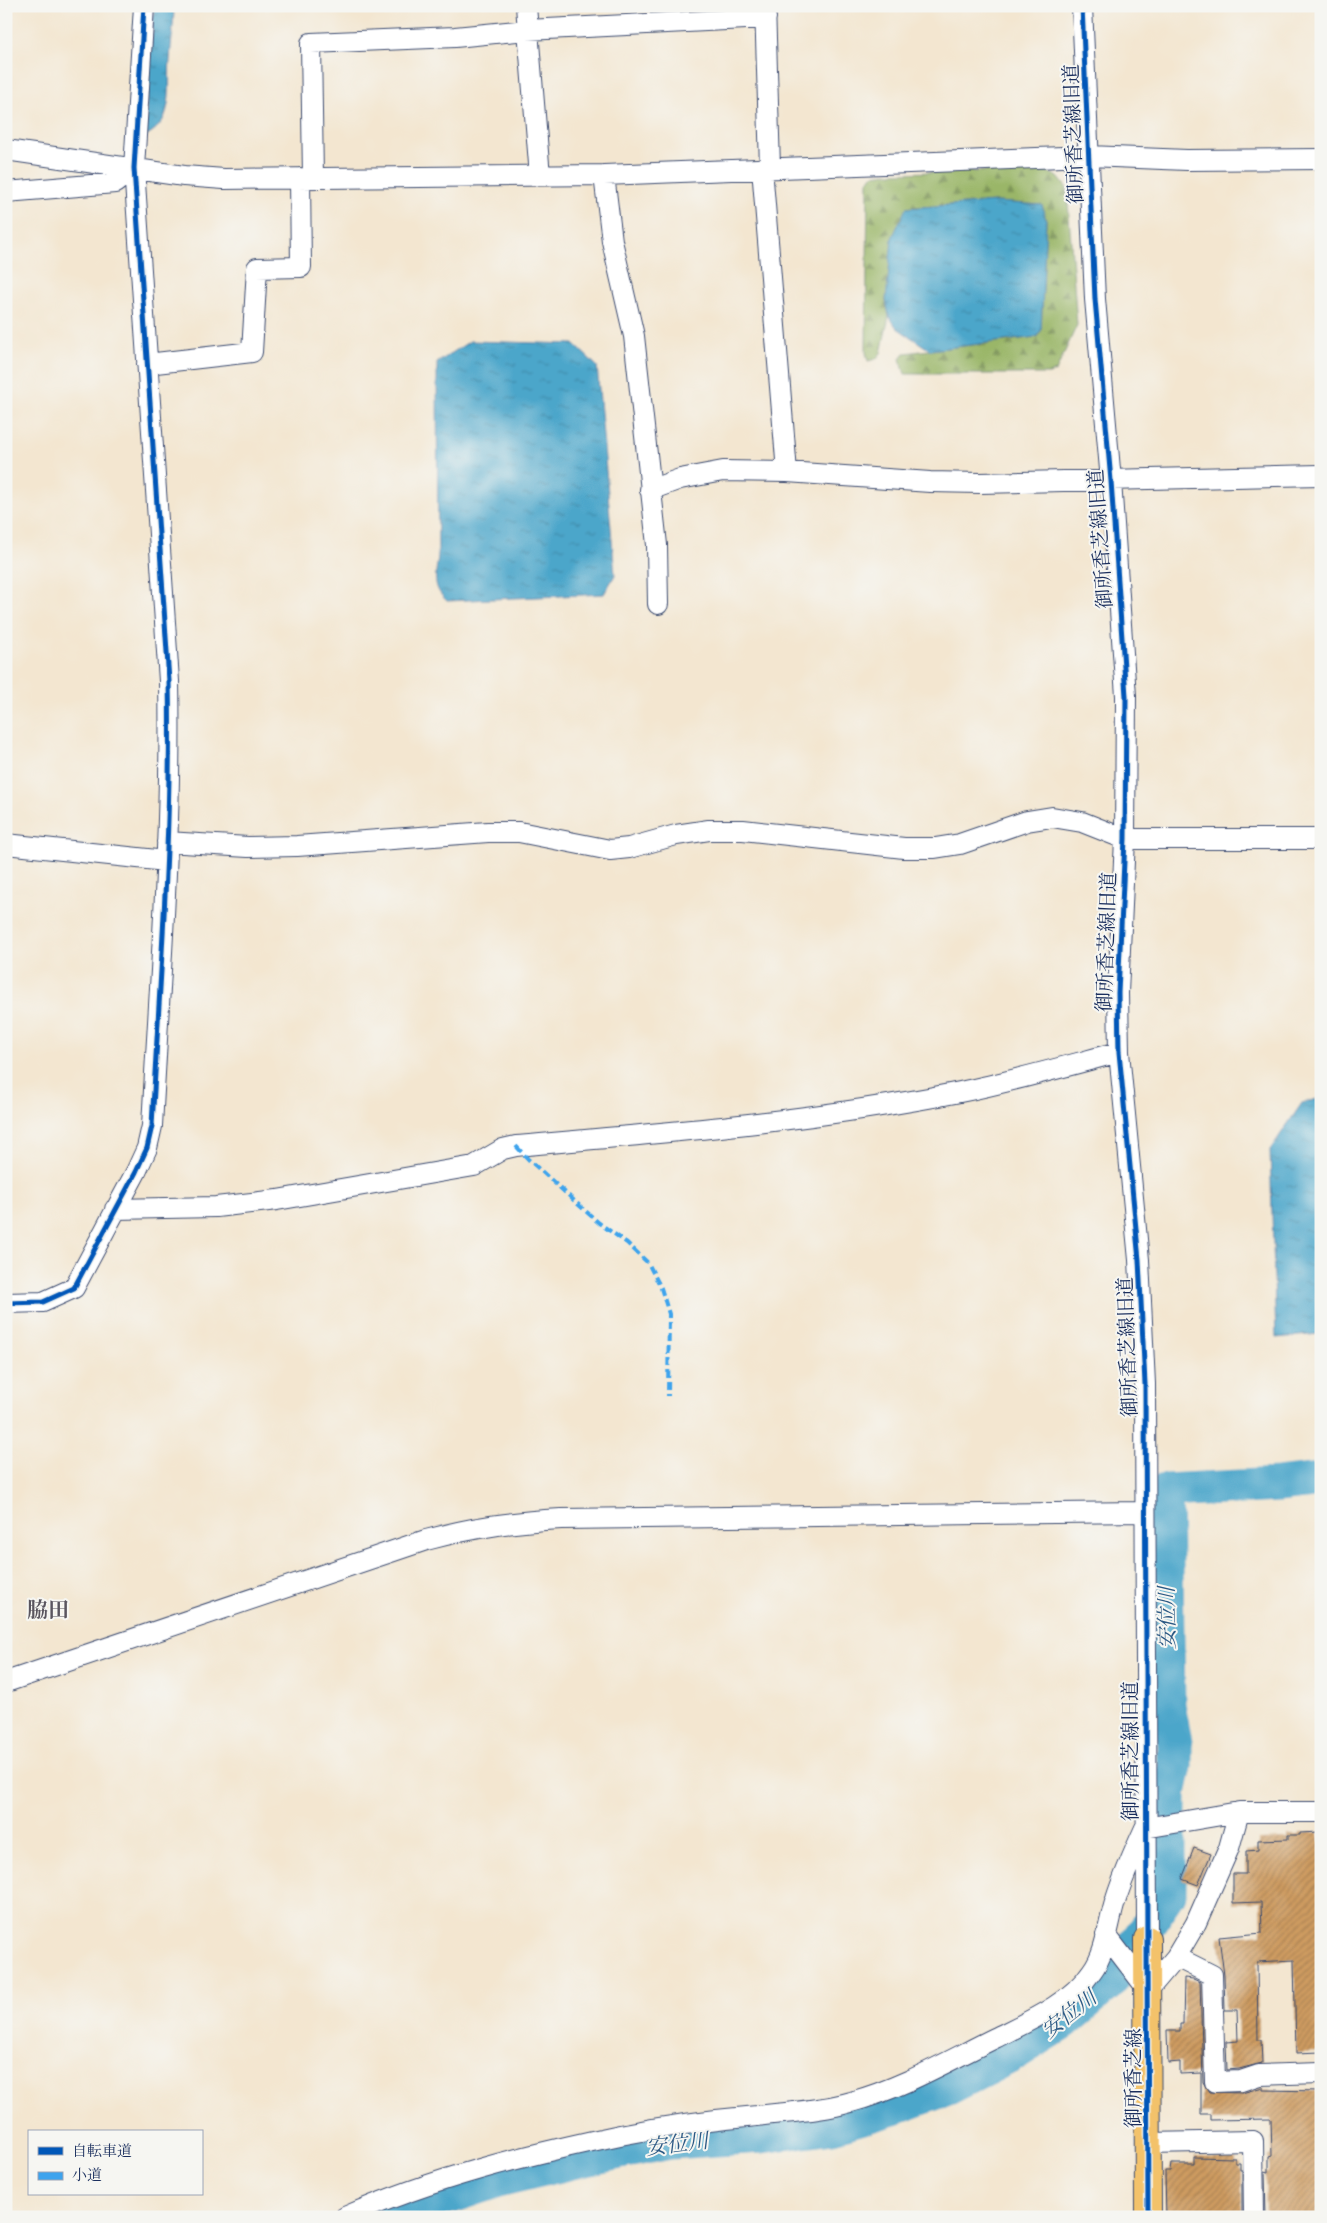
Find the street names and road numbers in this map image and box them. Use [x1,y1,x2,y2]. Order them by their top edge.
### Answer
street label: 御所香芝線旧道 [1058,64,1089,204]
street label: 御所香芝線旧道 [1082,468,1119,610]
street label: 御所香芝線旧道 [1091,872,1122,1012]
street label: 御所香芝線旧道 [1112,1277,1143,1417]
street label: 御所香芝線旧道 [1117,1681,1144,1821]
street label: 御所香芝線 [1120,2028,1147,2128]

